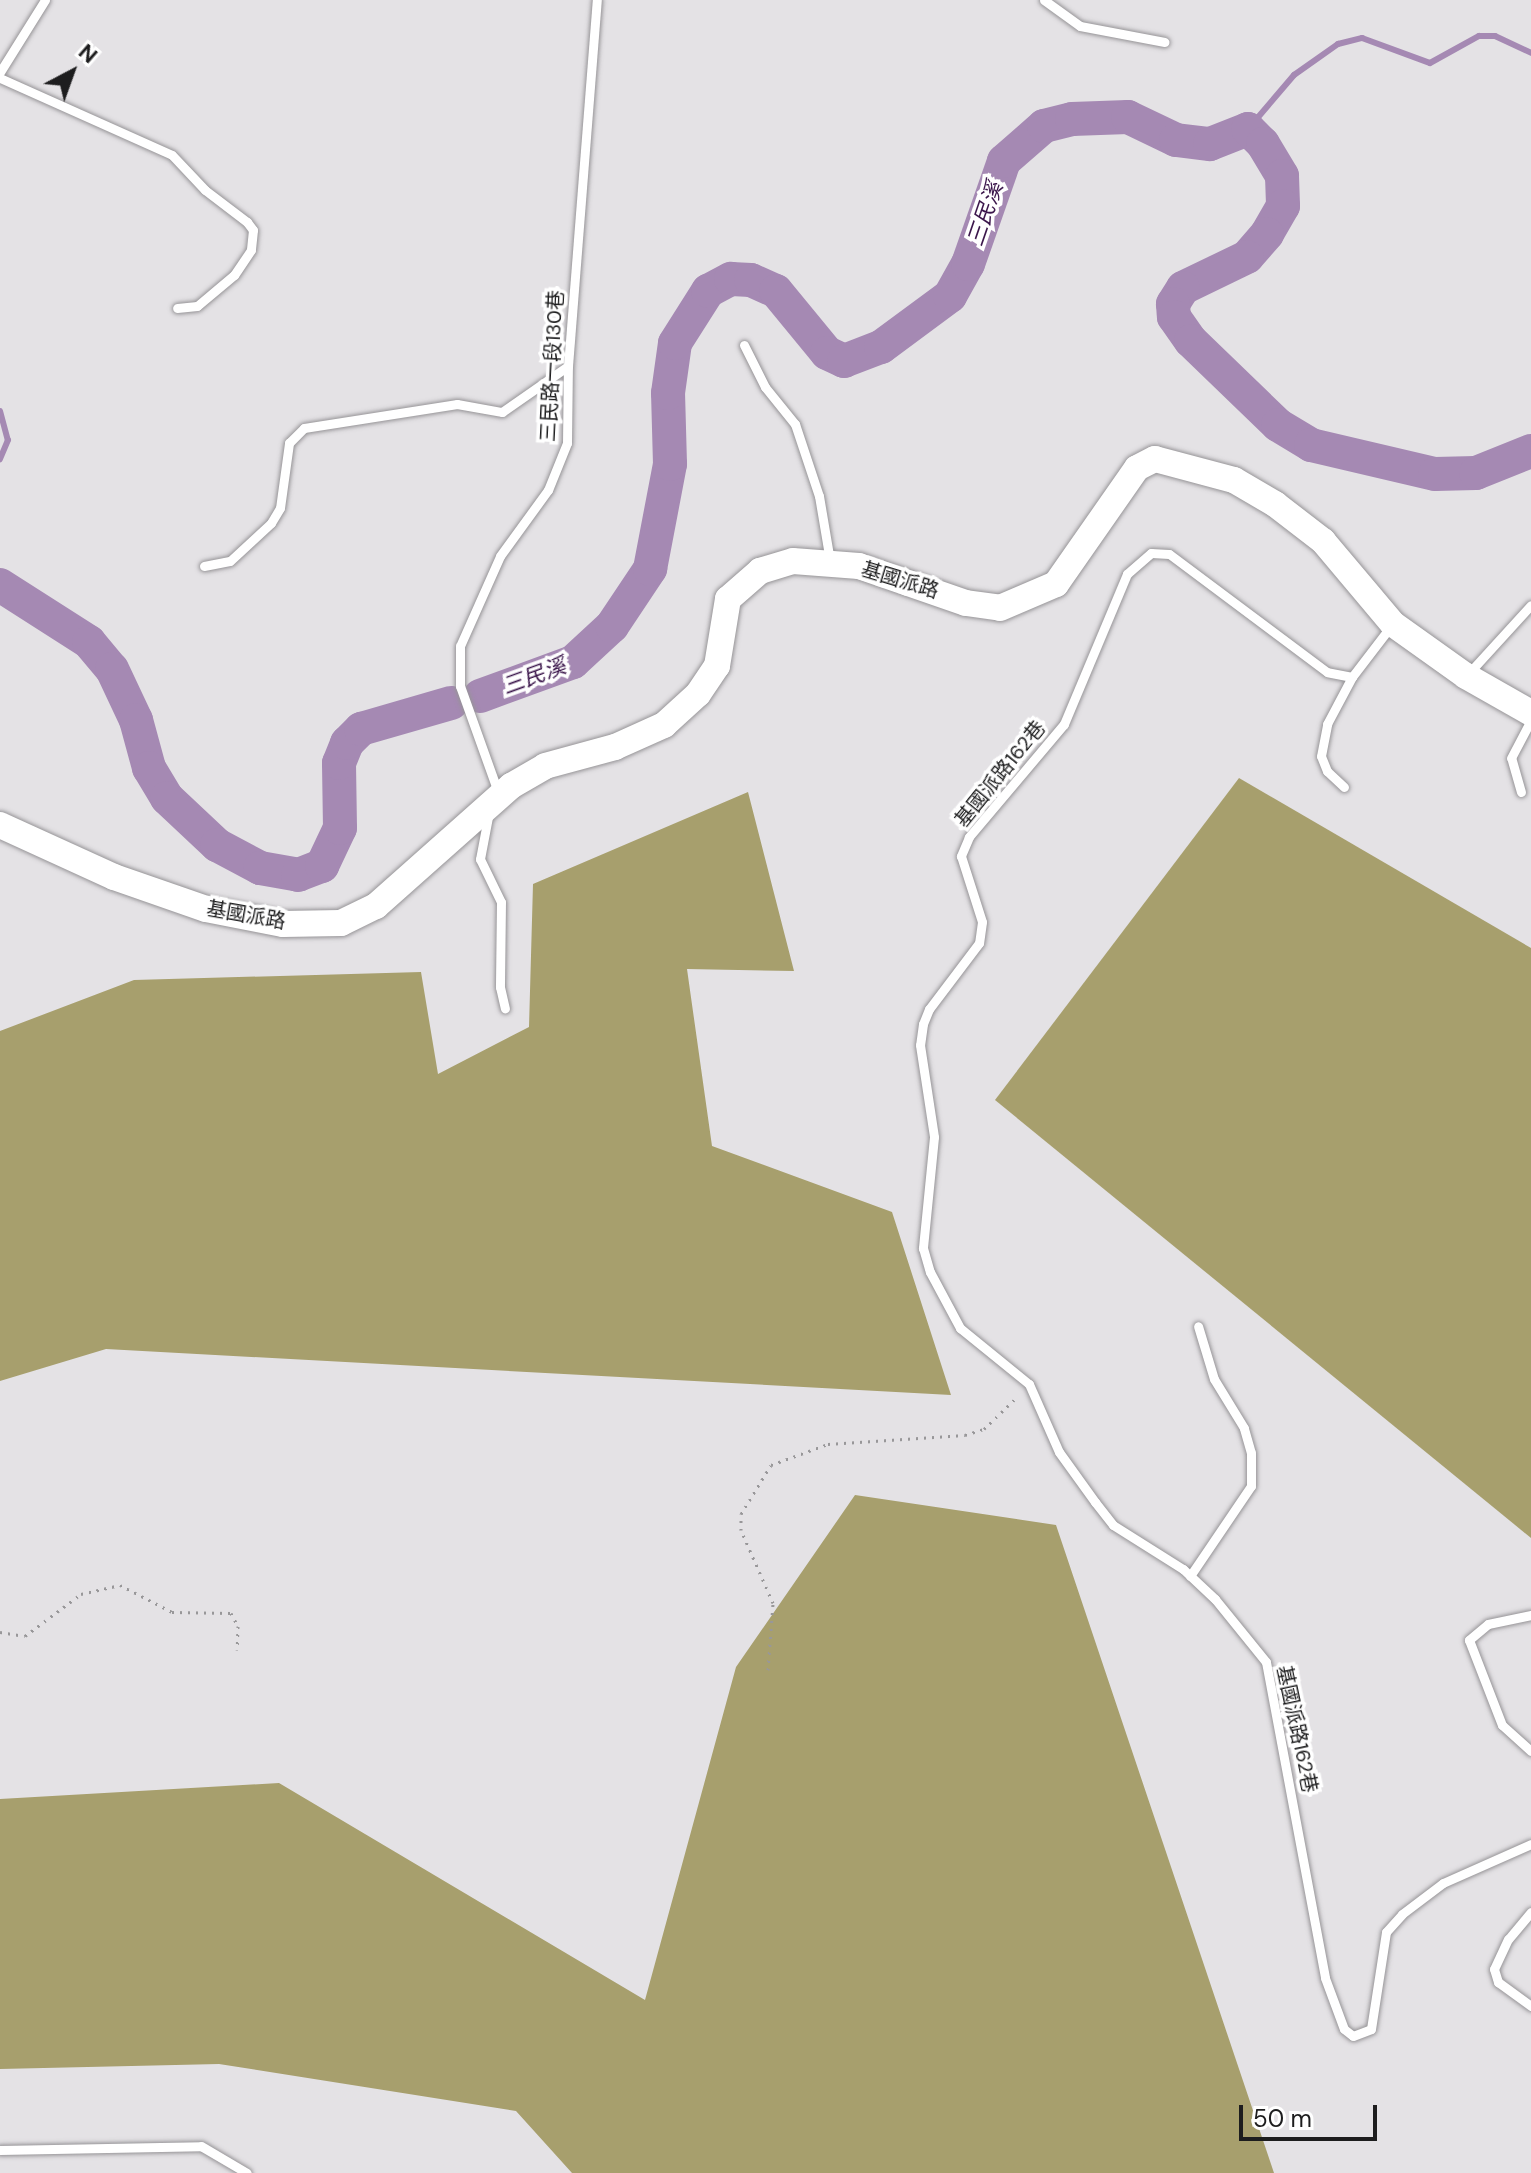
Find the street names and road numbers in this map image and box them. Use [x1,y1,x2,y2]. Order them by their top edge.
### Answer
street label: 三民路一段130巷 [536,290,568,442]
street label: 基國派路 [858,557,942,603]
street label: 基國派路162巷 [950,716,1050,832]
street label: 基國派路 [205,896,287,934]
street label: 基國派路162巷 [1272,1663,1322,1795]

